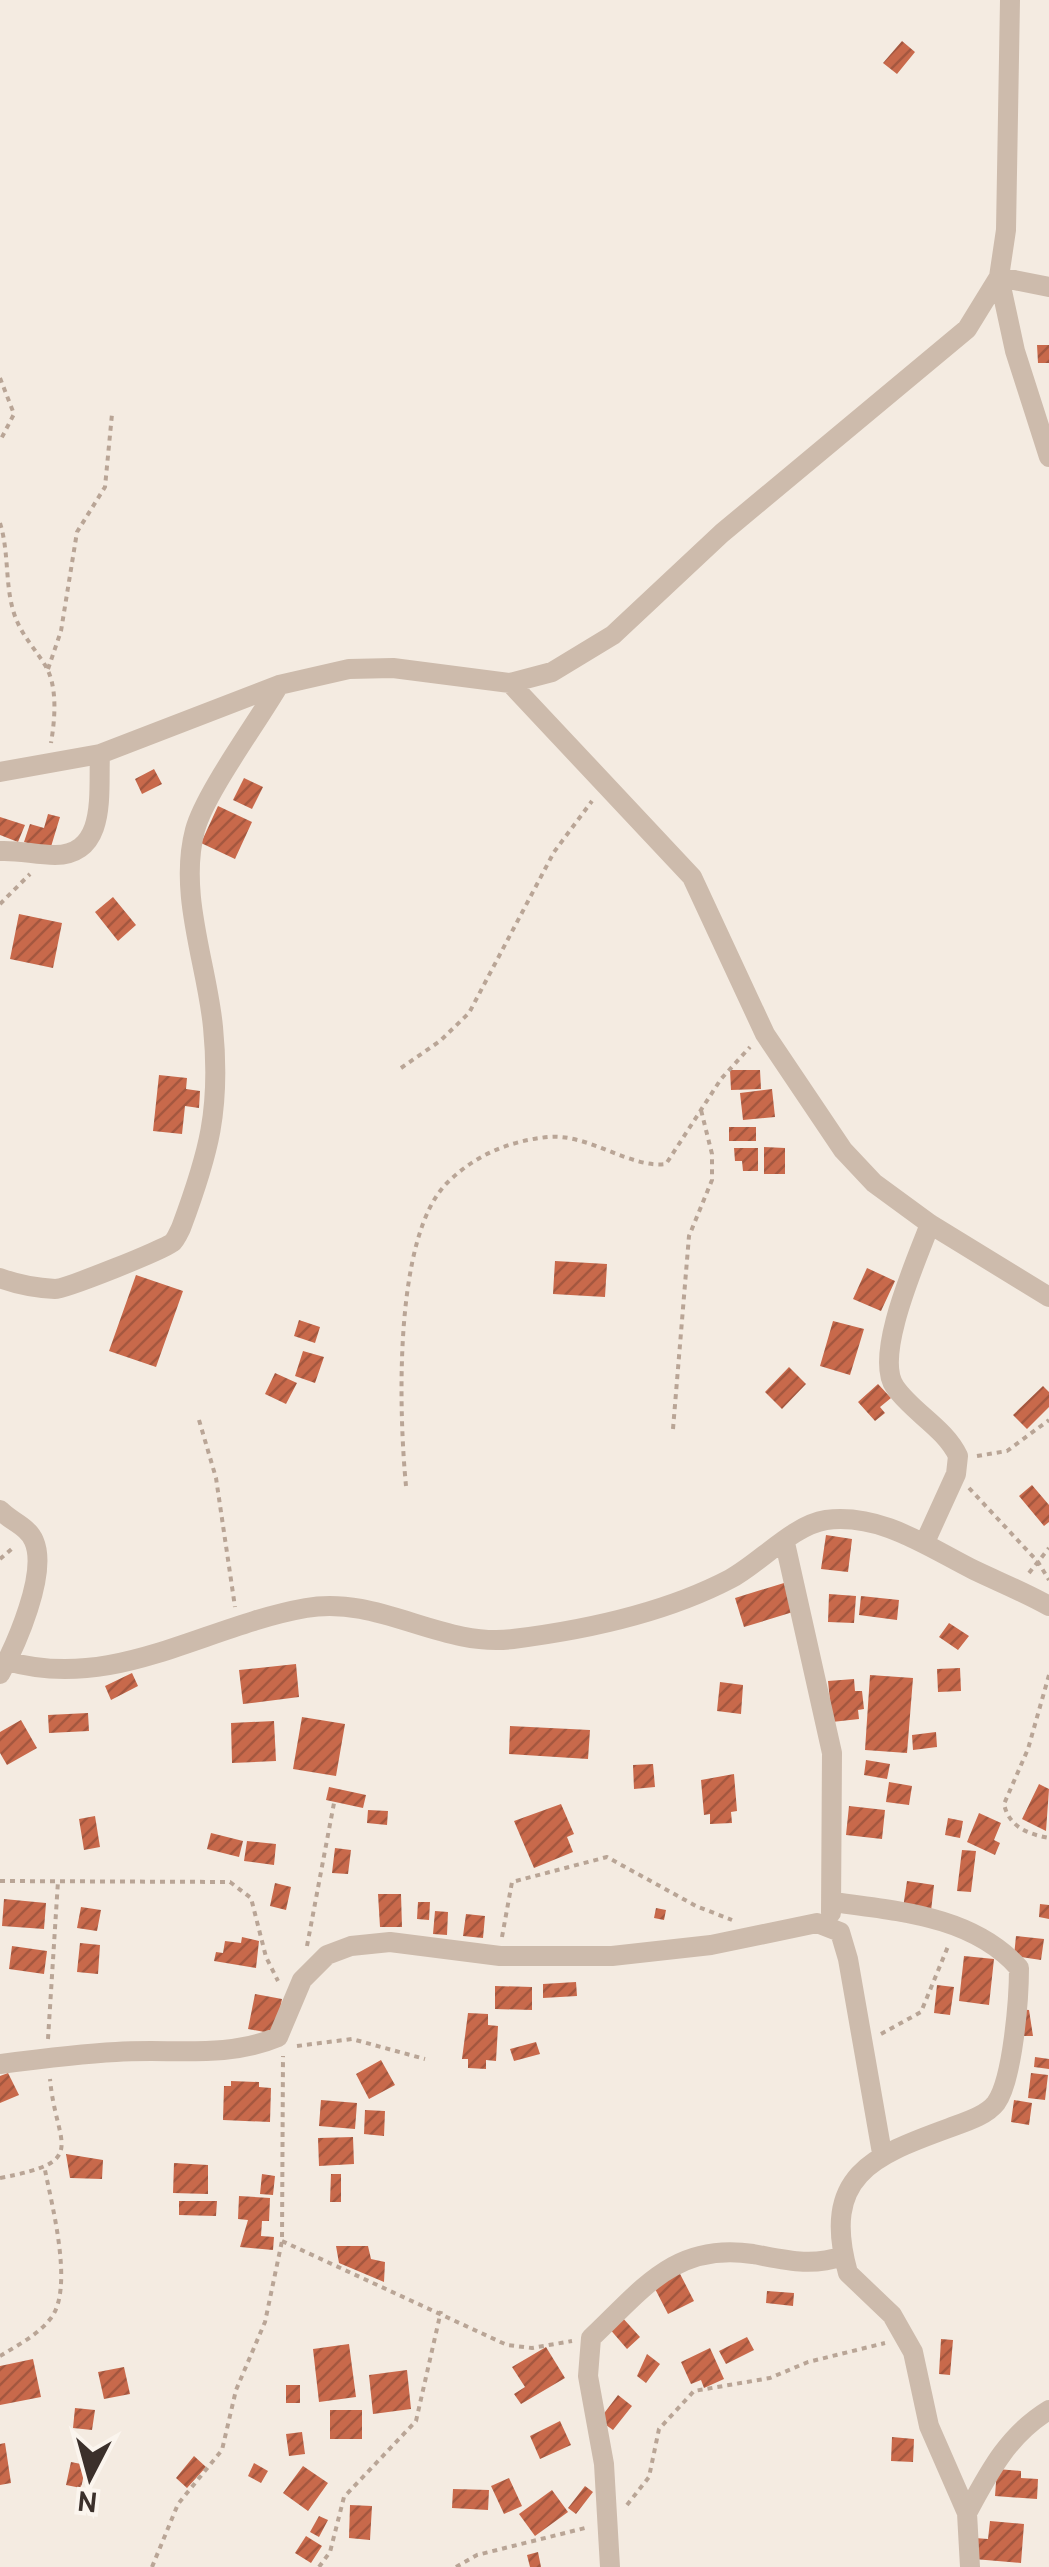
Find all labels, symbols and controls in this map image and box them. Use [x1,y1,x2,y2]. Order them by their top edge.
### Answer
north arrow [40,2427,140,2527]
text: N [76,2484,99,2520]

